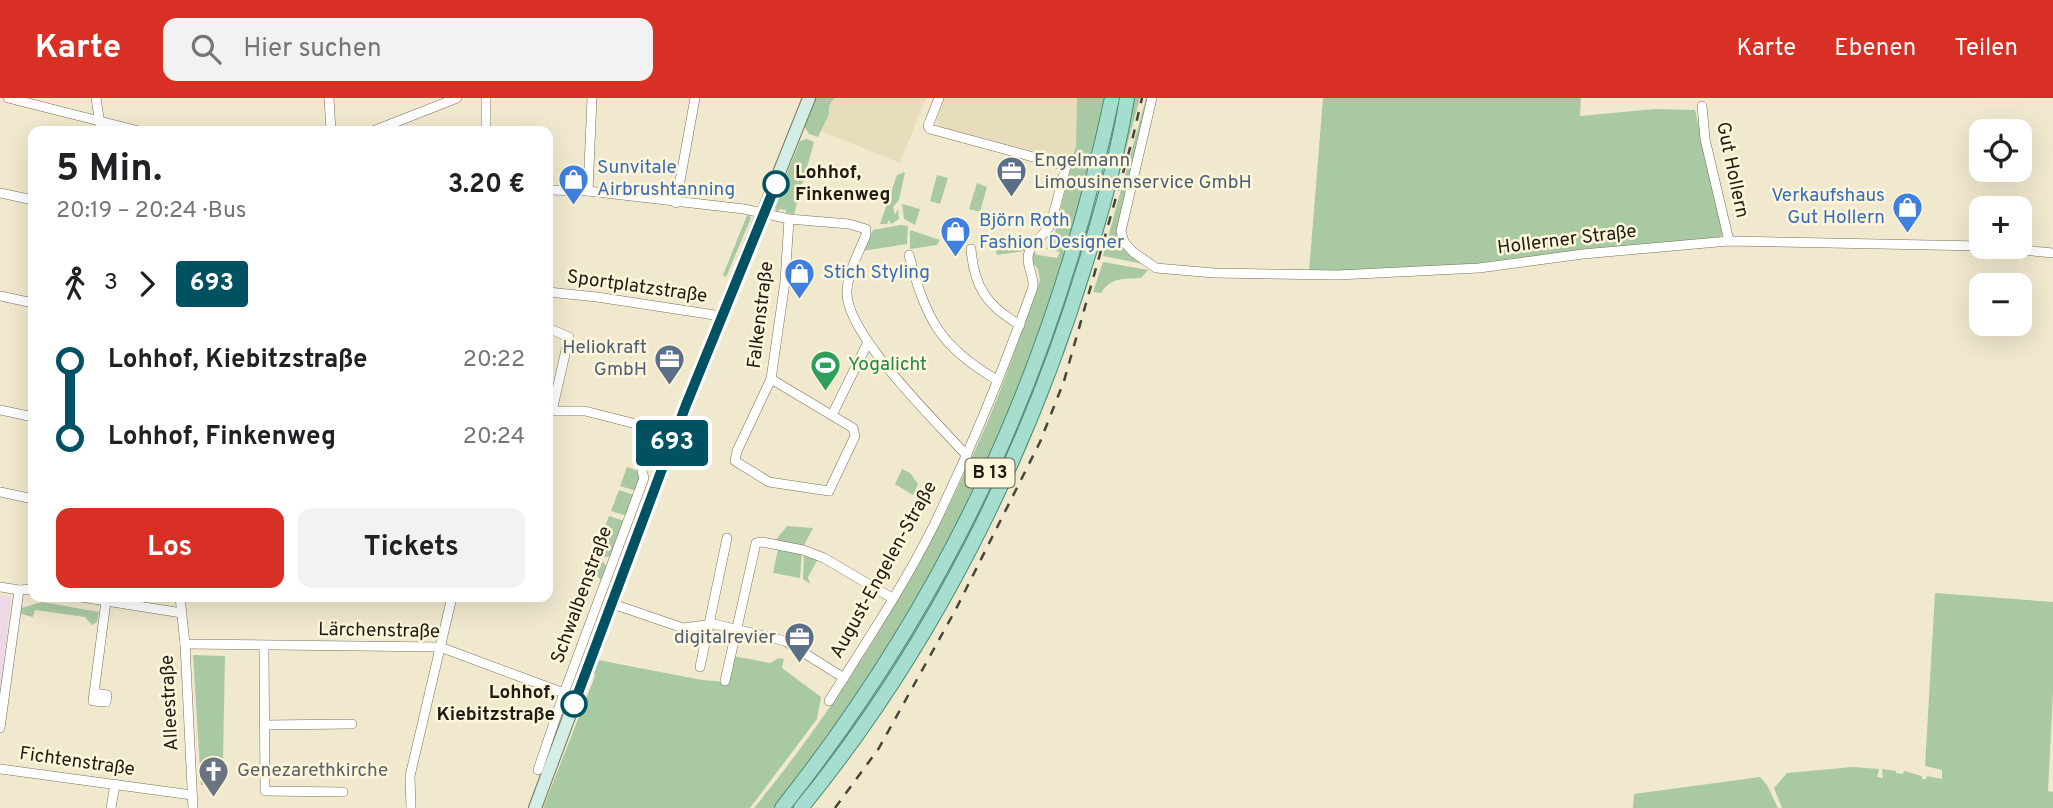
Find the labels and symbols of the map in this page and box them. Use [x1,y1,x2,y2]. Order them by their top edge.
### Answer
street label: Gut Hollern [1710,120,1754,220]
place label: Engelmann Limousinenservice GmbH [1034,149,1252,195]
office icon: Engelmann Limousinenservice GmbH [994,155,1028,199]
place label: Sunvitale Airbrushtanning [597,156,735,202]
place label: Lohhof, Finkenweg [795,161,891,207]
shop icon: Sunvitale Airbrushtanning [557,162,591,206]
marker: Lohhof, Finkenweg [763,171,789,197]
place label: Verkaufshaus Gut Hollern [1771,184,1885,230]
shop icon: Verkaufshaus Gut Hollern [1891,190,1925,234]
place label: Björn Roth Fashion Designer [979,209,1125,255]
shop icon: Björn Roth Fashion Designer [939,215,973,259]
street label: Hollerner Straße [1496,220,1638,260]
shop icon: Stich Styling [783,256,817,300]
street label: Falkenstraße [743,260,779,370]
place label: Stich Styling [823,261,930,285]
street label: Sportplatzstraße [565,265,709,309]
place label: Heliokraft GmbH [562,336,647,382]
office icon: Heliokraft GmbH [653,342,687,386]
sports icon: Yogalicht [808,348,842,392]
place label: Yogalicht [848,353,927,377]
line badge: 693 [632,420,712,466]
road number: B 13 [965,458,1014,488]
street label: August-Engelen-Straße [825,477,943,663]
street label: Schwalbenstraße [546,523,618,667]
street label: Lärchenstraße [318,618,440,644]
office icon: digitalrevier [782,621,816,665]
place label: digitalrevier [674,626,777,650]
street label: Alleestraße [155,654,185,752]
place label: Lohhof, Kiebitzstraße [436,681,555,727]
marker: Lohhof, Kiebitzstraße [561,691,587,717]
street label: Fichtenstraße [18,742,136,782]
church icon: Genezarethkirche [197,754,231,798]
place label: Genezarethkirche [237,759,388,783]

